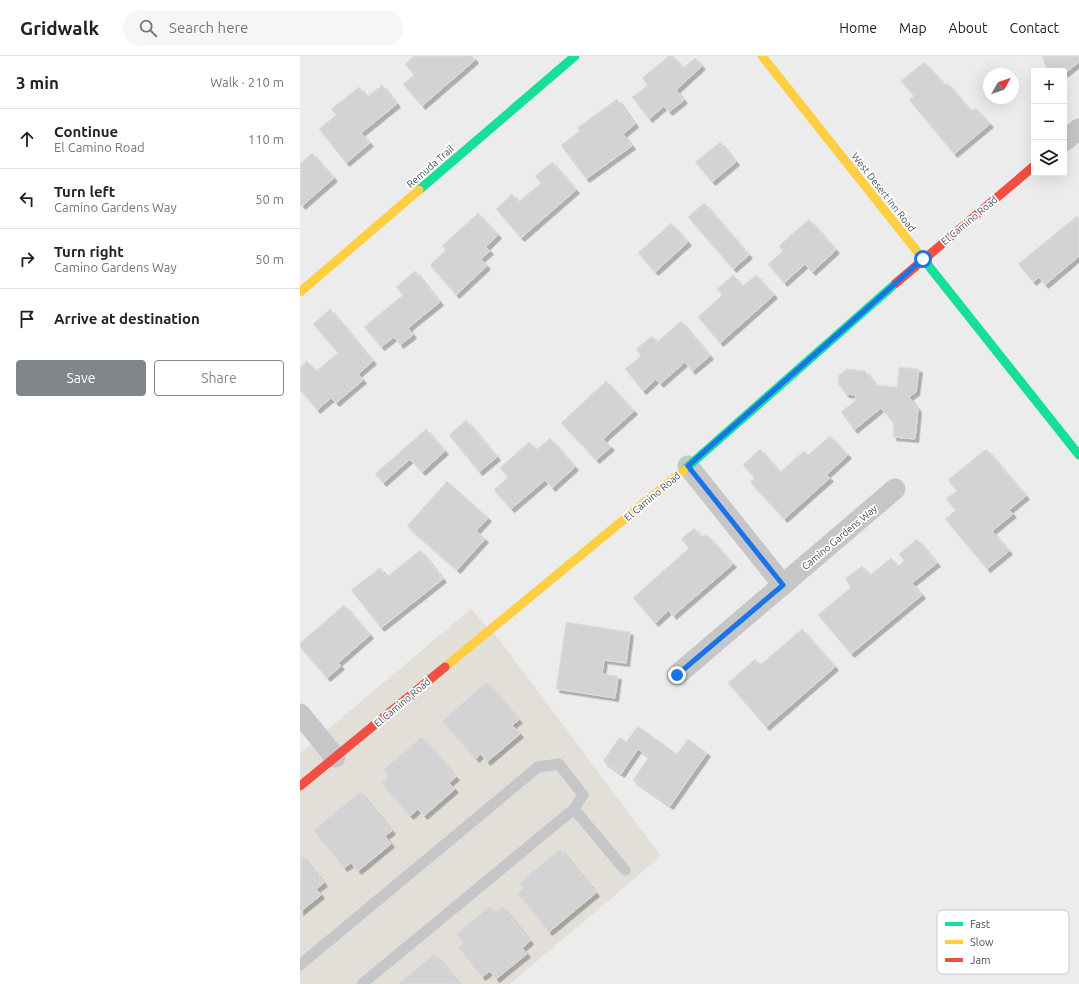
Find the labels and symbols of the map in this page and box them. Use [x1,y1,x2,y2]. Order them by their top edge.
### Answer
north arrow [983,68,1019,104]
street label: Remuda Trail [405,143,456,190]
street label: West Desert Inn Road [849,151,918,234]
street label: El Camino Road [939,194,1000,247]
route start [914,250,932,268]
street label: El Camino Road [622,470,683,523]
street label: Camino Gardens Way [800,503,879,572]
route end [668,666,686,684]
street label: El Camino Road [372,676,433,729]
legend [937,910,1069,974]
text: Fast [970,918,991,930]
text: Slow [970,936,994,948]
text: Jam [970,954,991,966]

